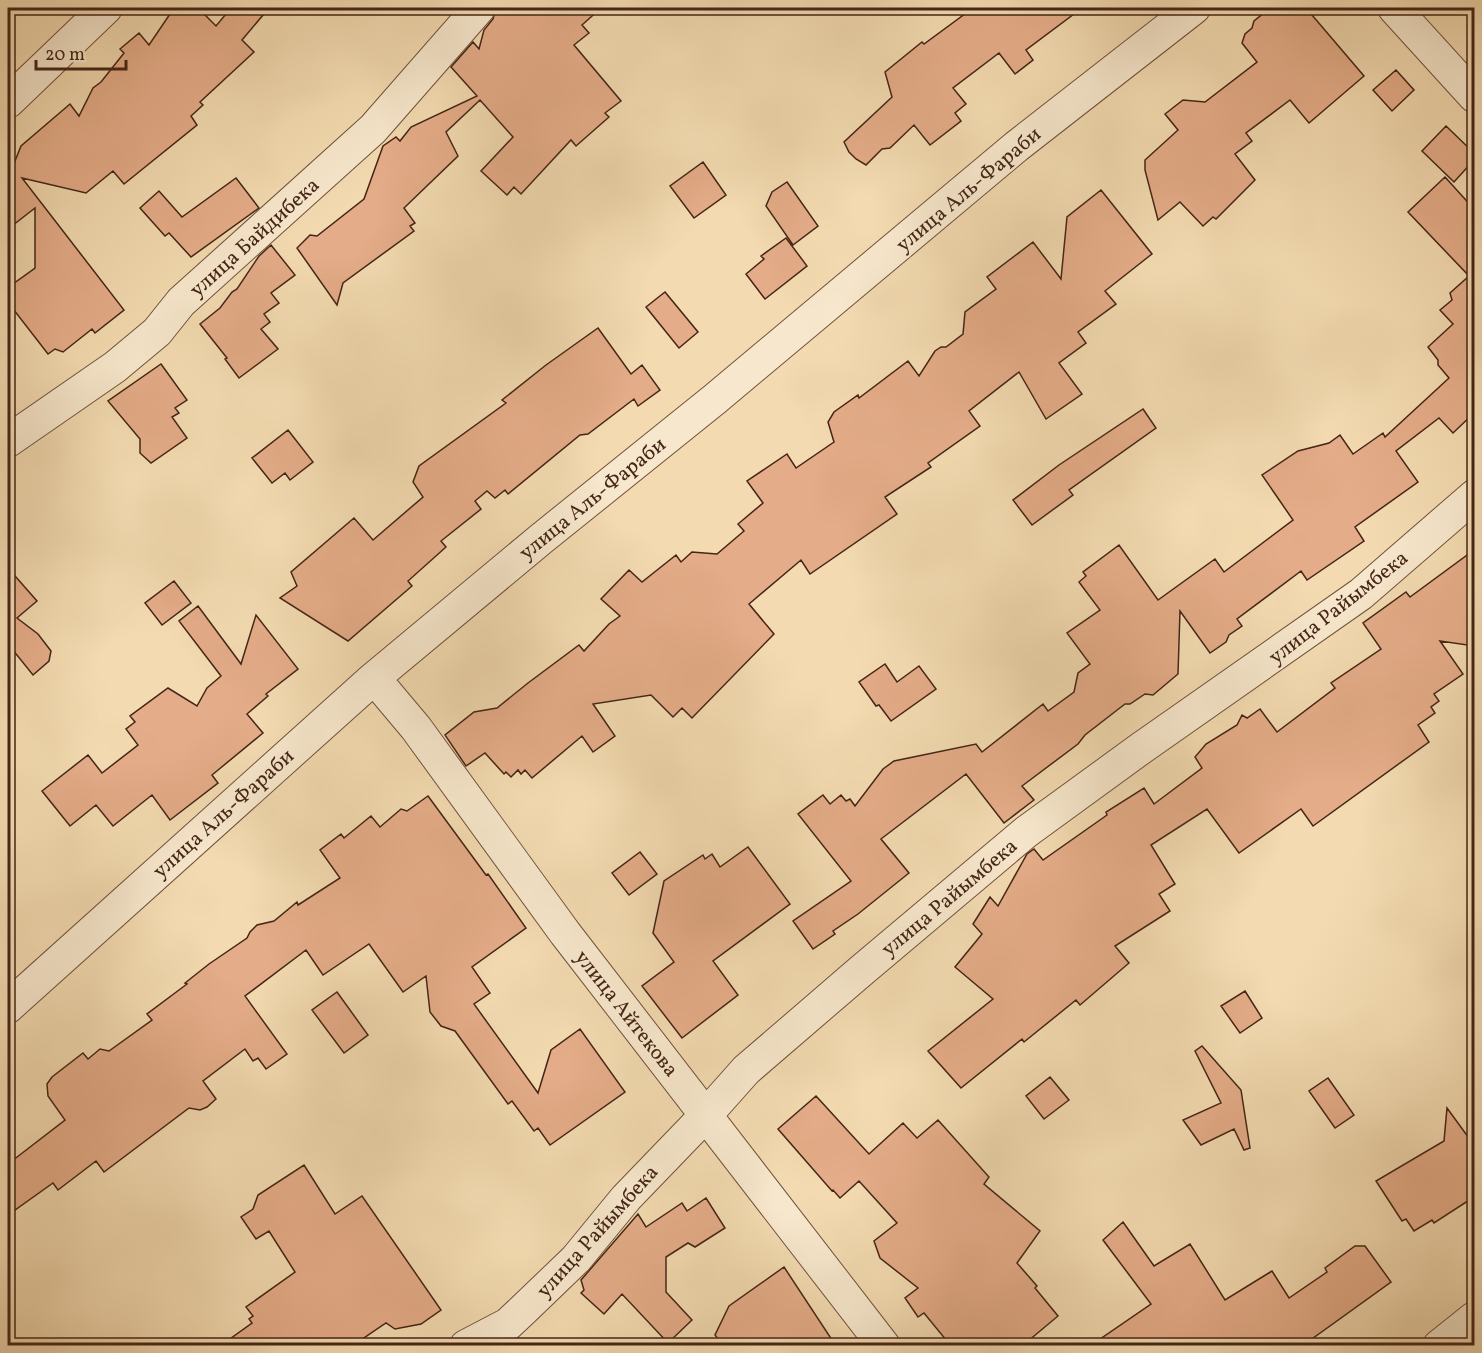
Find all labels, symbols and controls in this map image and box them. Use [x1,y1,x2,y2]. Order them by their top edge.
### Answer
scale bar [36,33,126,71]
text: 20 m [45,43,85,68]
street label: улица Аль-Фараби [890,121,1048,260]
street label: улица Байдибека [184,172,326,305]
street label: улица Аль-Фараби [513,431,673,568]
street label: улица Райымбека [1263,544,1415,672]
street label: улица Аль-Фараби [147,742,301,886]
street label: улица Райымбека [876,832,1024,964]
street label: улица Айтекова [567,944,685,1083]
street label: улица Райымбека [530,1159,666,1305]

